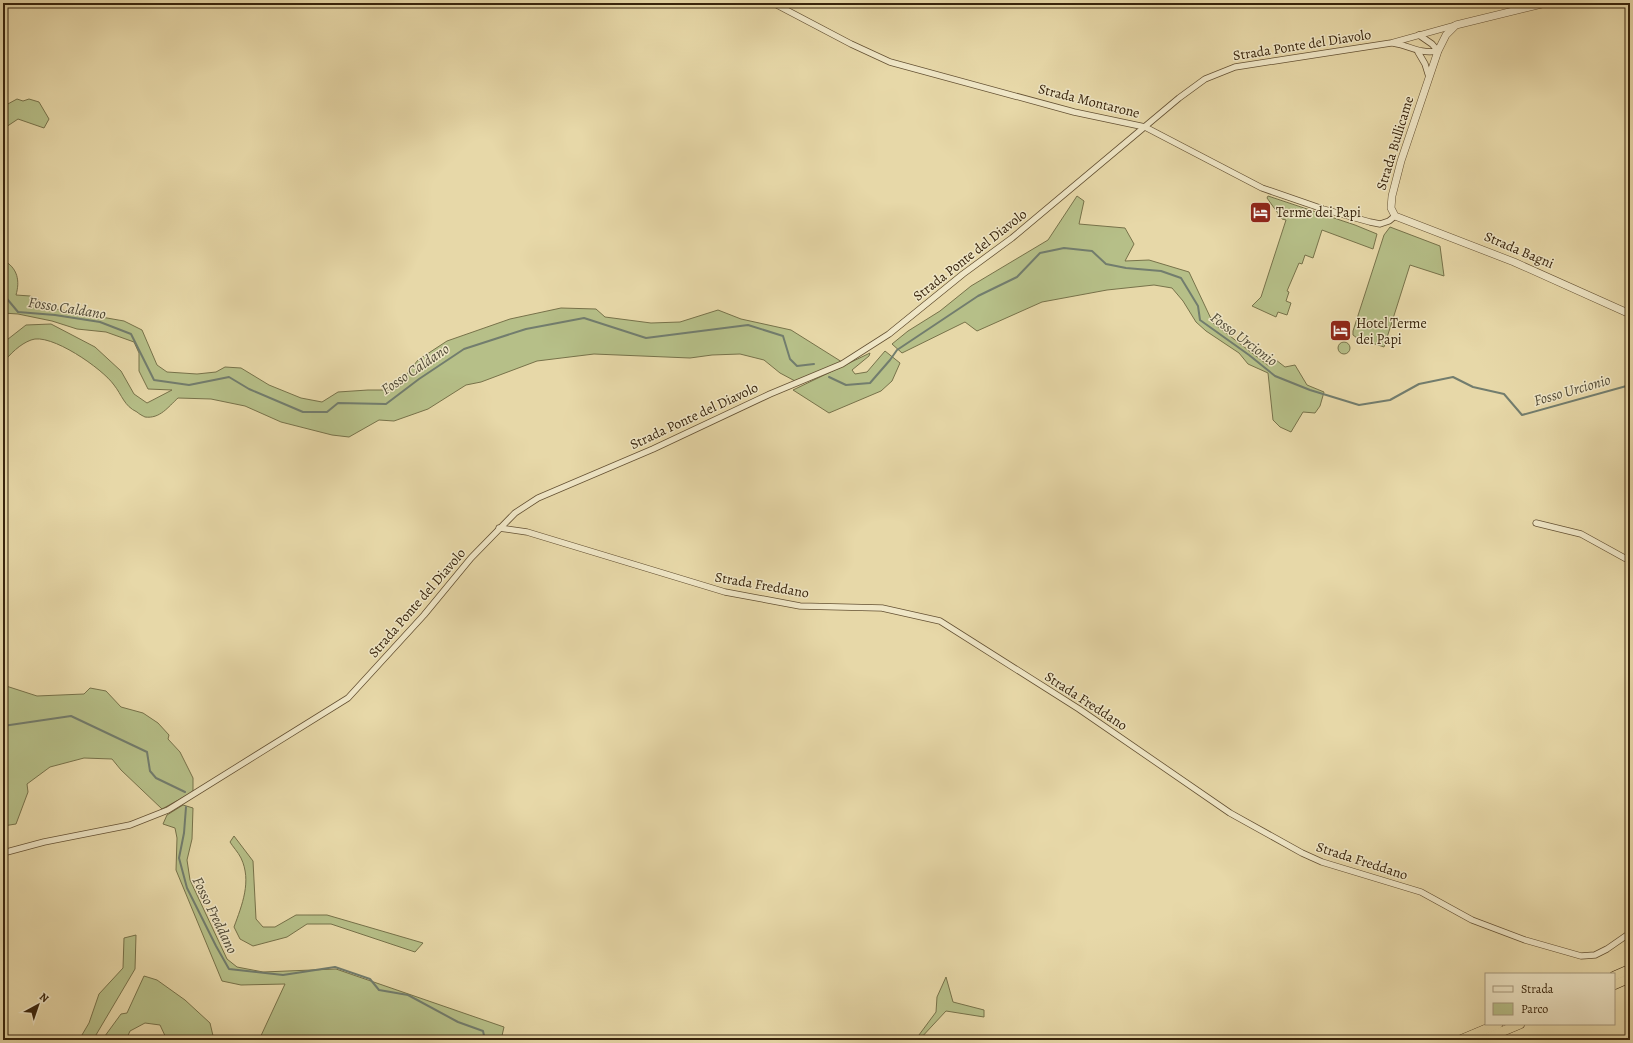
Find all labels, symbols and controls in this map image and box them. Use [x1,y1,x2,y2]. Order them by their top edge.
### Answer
street label: Strada Ponte del Diavolo [1232,25,1372,65]
street label: Strada Montarone [1036,79,1142,123]
street label: Strada Bullicame [1372,94,1418,192]
hotel icon: Terme dei Papi [1248,199,1274,225]
place label: Terme dei Papi [1276,203,1361,222]
street label: Strada Ponte del Diavolo [909,205,1031,305]
street label: Strada Bagni [1481,227,1557,273]
water label: Fosso Caldano [27,292,107,324]
water label: Fosso Urcionio [1206,307,1282,371]
place label: Hotel Terme dei Papi [1356,314,1427,349]
hotel icon: Hotel Terme dei Papi [1327,318,1353,344]
water label: Fosso Caldano [377,339,453,399]
water label: Fosso Urcionio [1531,370,1613,410]
street label: Strada Ponte del Diavolo [627,378,761,454]
street label: Strada Ponte del Diavolo [364,544,470,662]
street label: Strada Freddano [713,567,811,603]
street label: Strada Freddano [1041,667,1131,735]
street label: Strada Freddano [1314,837,1410,885]
water label: Fosso Freddano [188,873,242,957]
legend [1485,973,1615,1025]
text: Strada [1521,981,1554,997]
north arrow [18,985,58,1025]
text: N [36,989,52,1006]
text: Parco [1521,1001,1548,1017]

